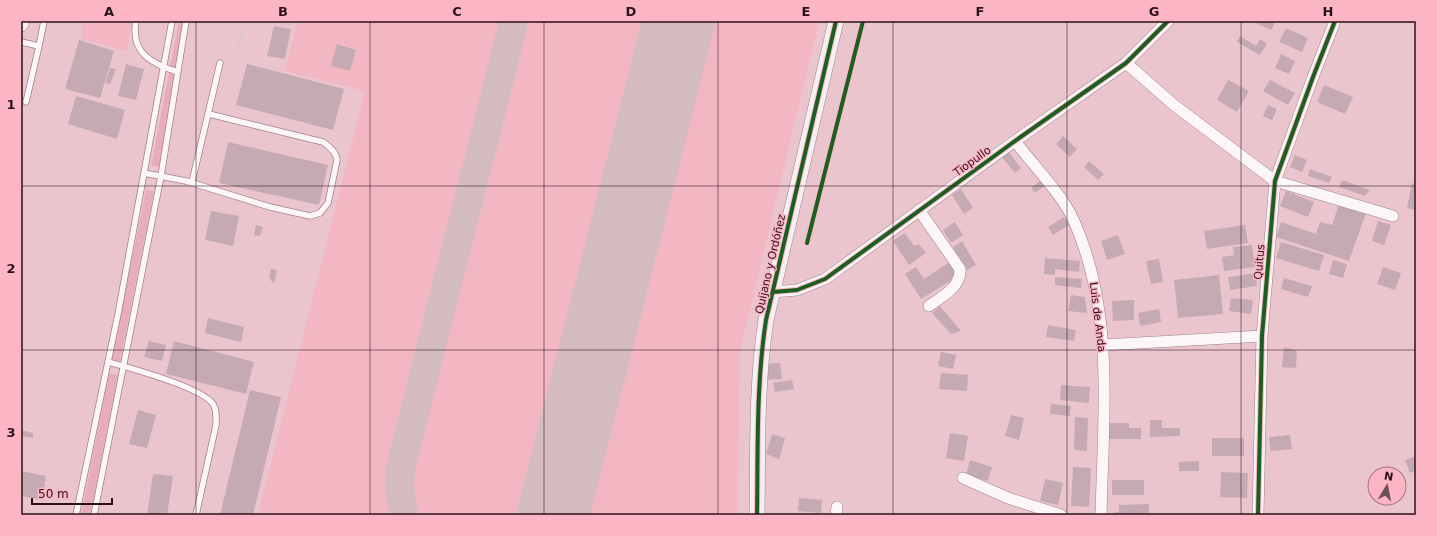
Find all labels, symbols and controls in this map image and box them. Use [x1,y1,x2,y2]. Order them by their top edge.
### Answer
text: A [104,4,114,19]
text: B [278,4,288,19]
text: C [452,4,462,19]
text: D [626,4,637,19]
text: E [802,4,810,19]
text: F [976,4,984,19]
text: G [1149,4,1159,19]
text: H [1323,4,1333,19]
text: 1 [6,97,16,112]
street label: Tiopullo [950,143,994,180]
street label: Quijano y Ordóñez [753,213,788,315]
street label: Quitus [1251,243,1268,280]
text: 2 [6,261,16,276]
street label: Luis de Anda [1087,281,1108,353]
text: 3 [6,425,16,440]
north arrow [1367,466,1407,506]
text: N [1383,469,1394,484]
scale bar [32,480,112,506]
text: 50 m [38,487,69,501]

